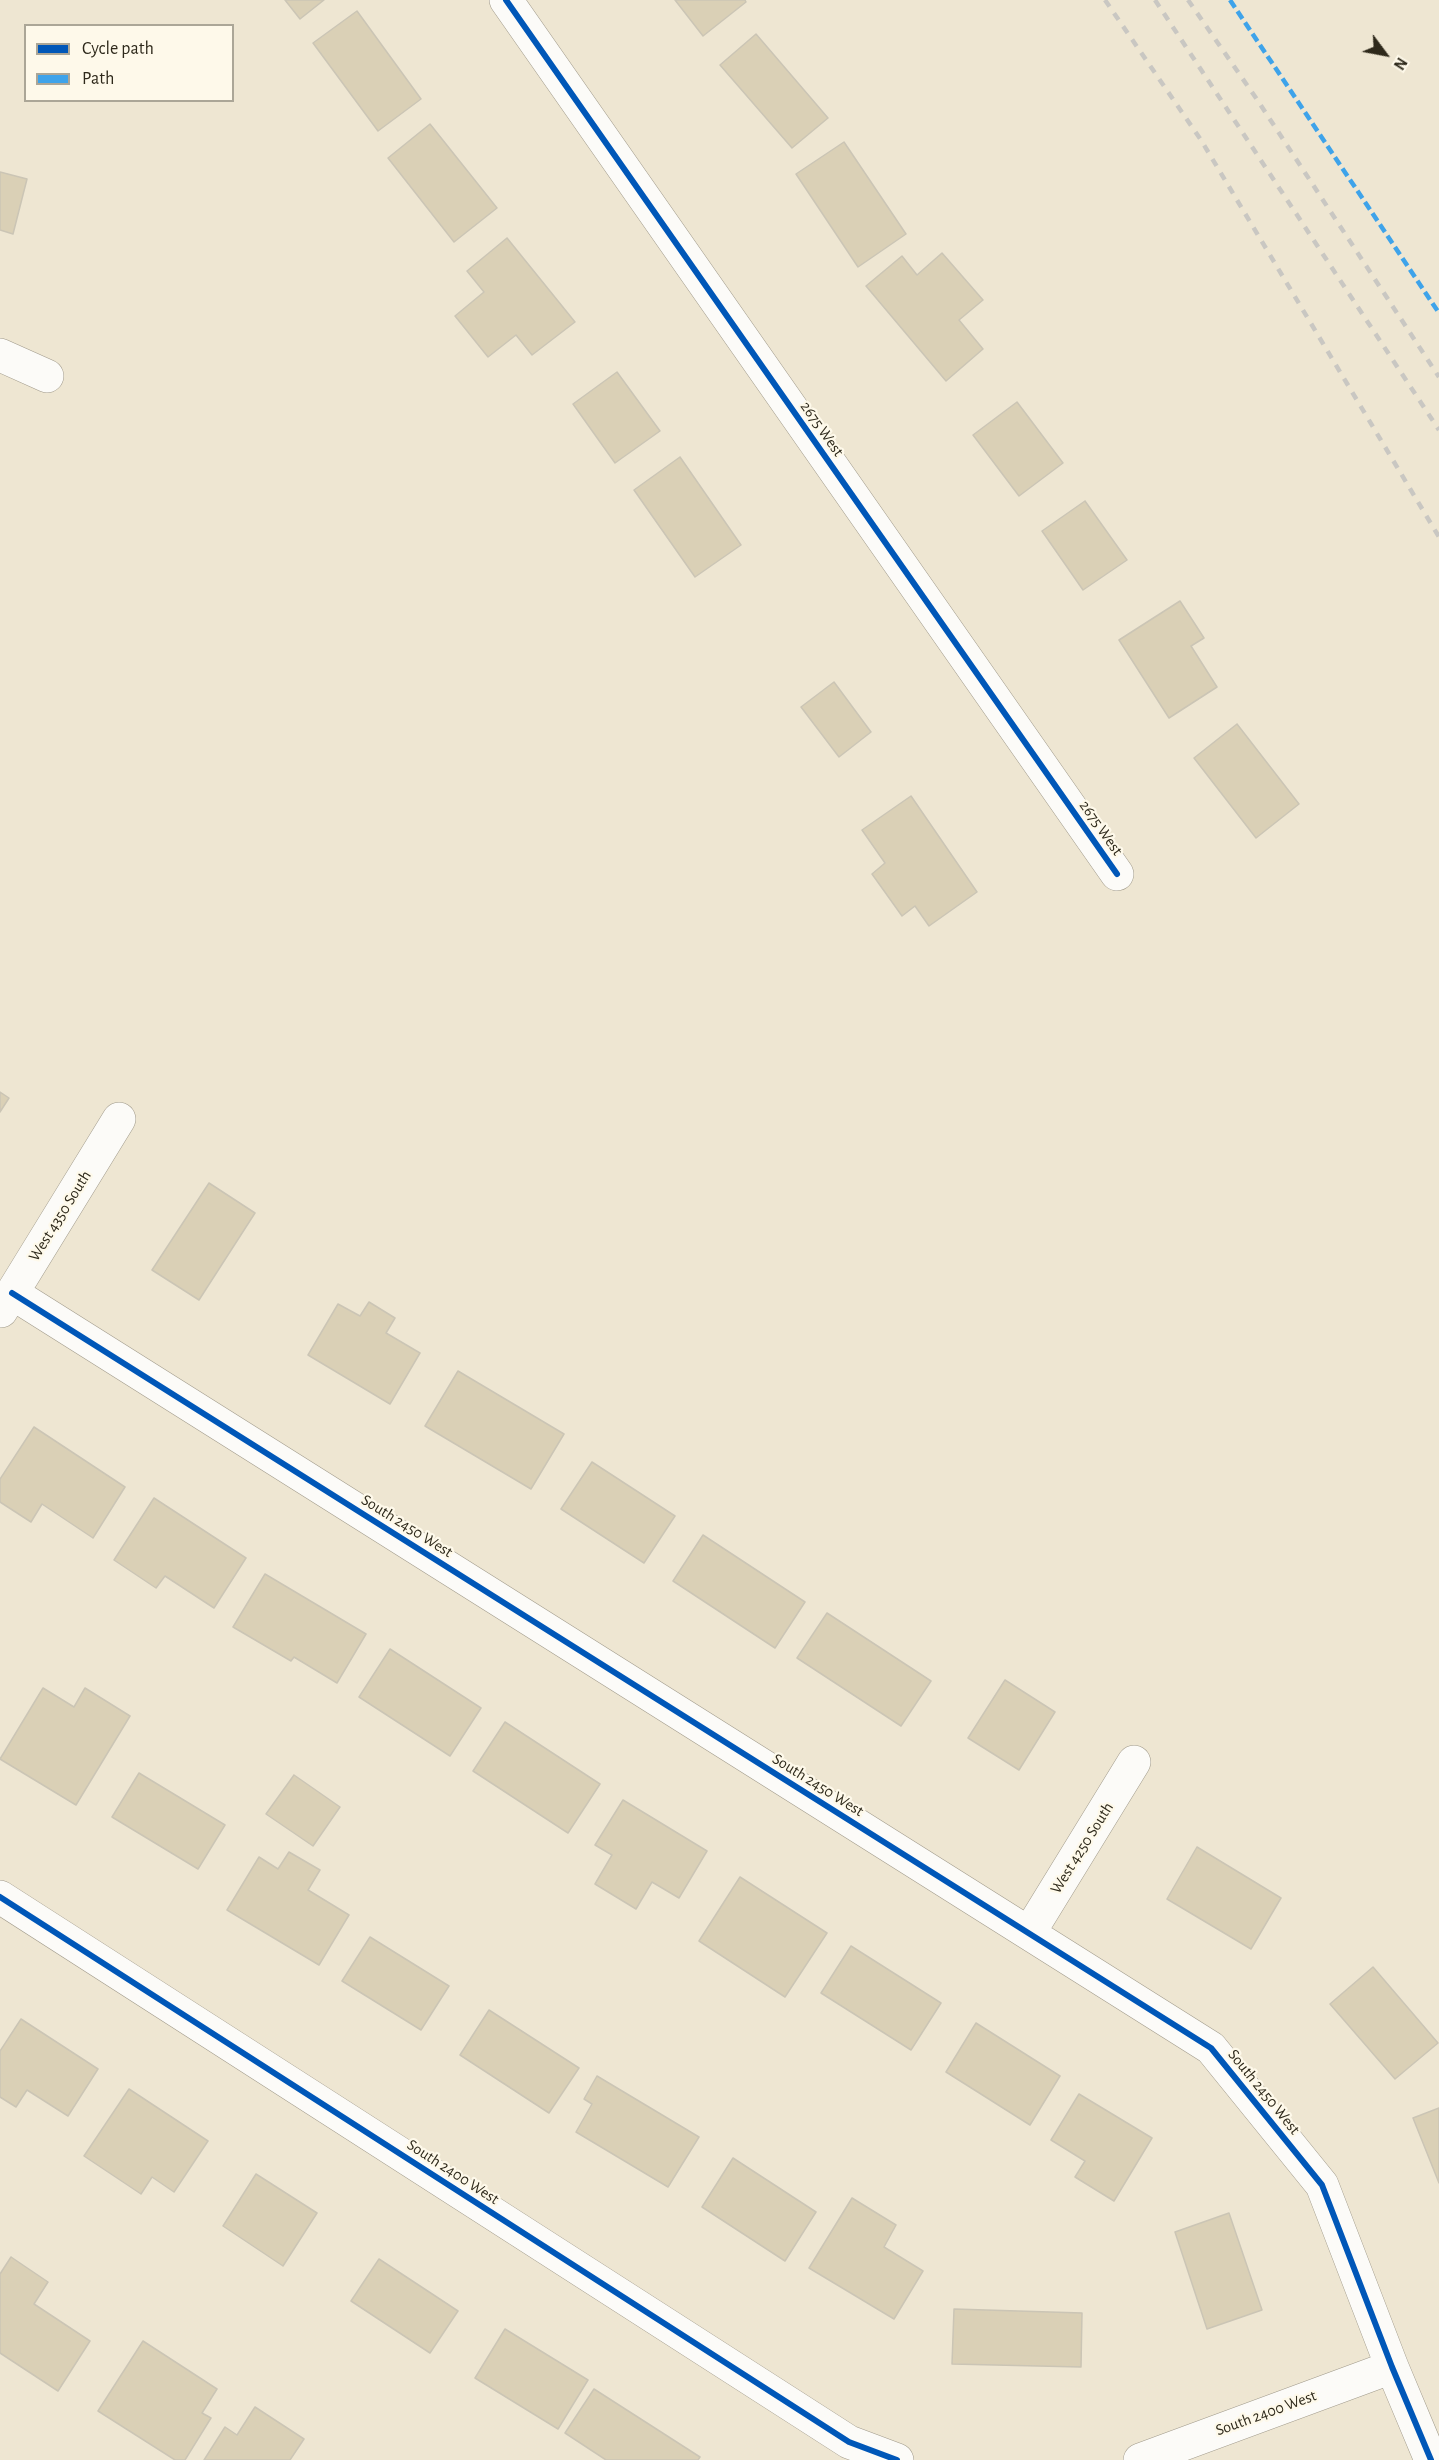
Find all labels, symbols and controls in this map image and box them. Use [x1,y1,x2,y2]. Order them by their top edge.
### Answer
legend [24,24,234,102]
north arrow [1355,24,1415,84]
text: Cycle path [82,40,154,58]
text: N [1391,55,1410,72]
text: Path [82,70,114,88]
street label: 2675 West [796,398,848,460]
street label: 2675 West [1075,797,1127,859]
street label: West 4350 South [24,1167,96,1265]
street label: South 2450 West [358,1490,456,1562]
street label: South 2450 West [769,1749,867,1821]
street label: West 4250 South [1046,1799,1118,1897]
street label: South 2450 West [1224,2046,1304,2138]
street label: South 2400 West [403,2135,503,2209]
street label: South 2400 West [1213,2386,1319,2440]

